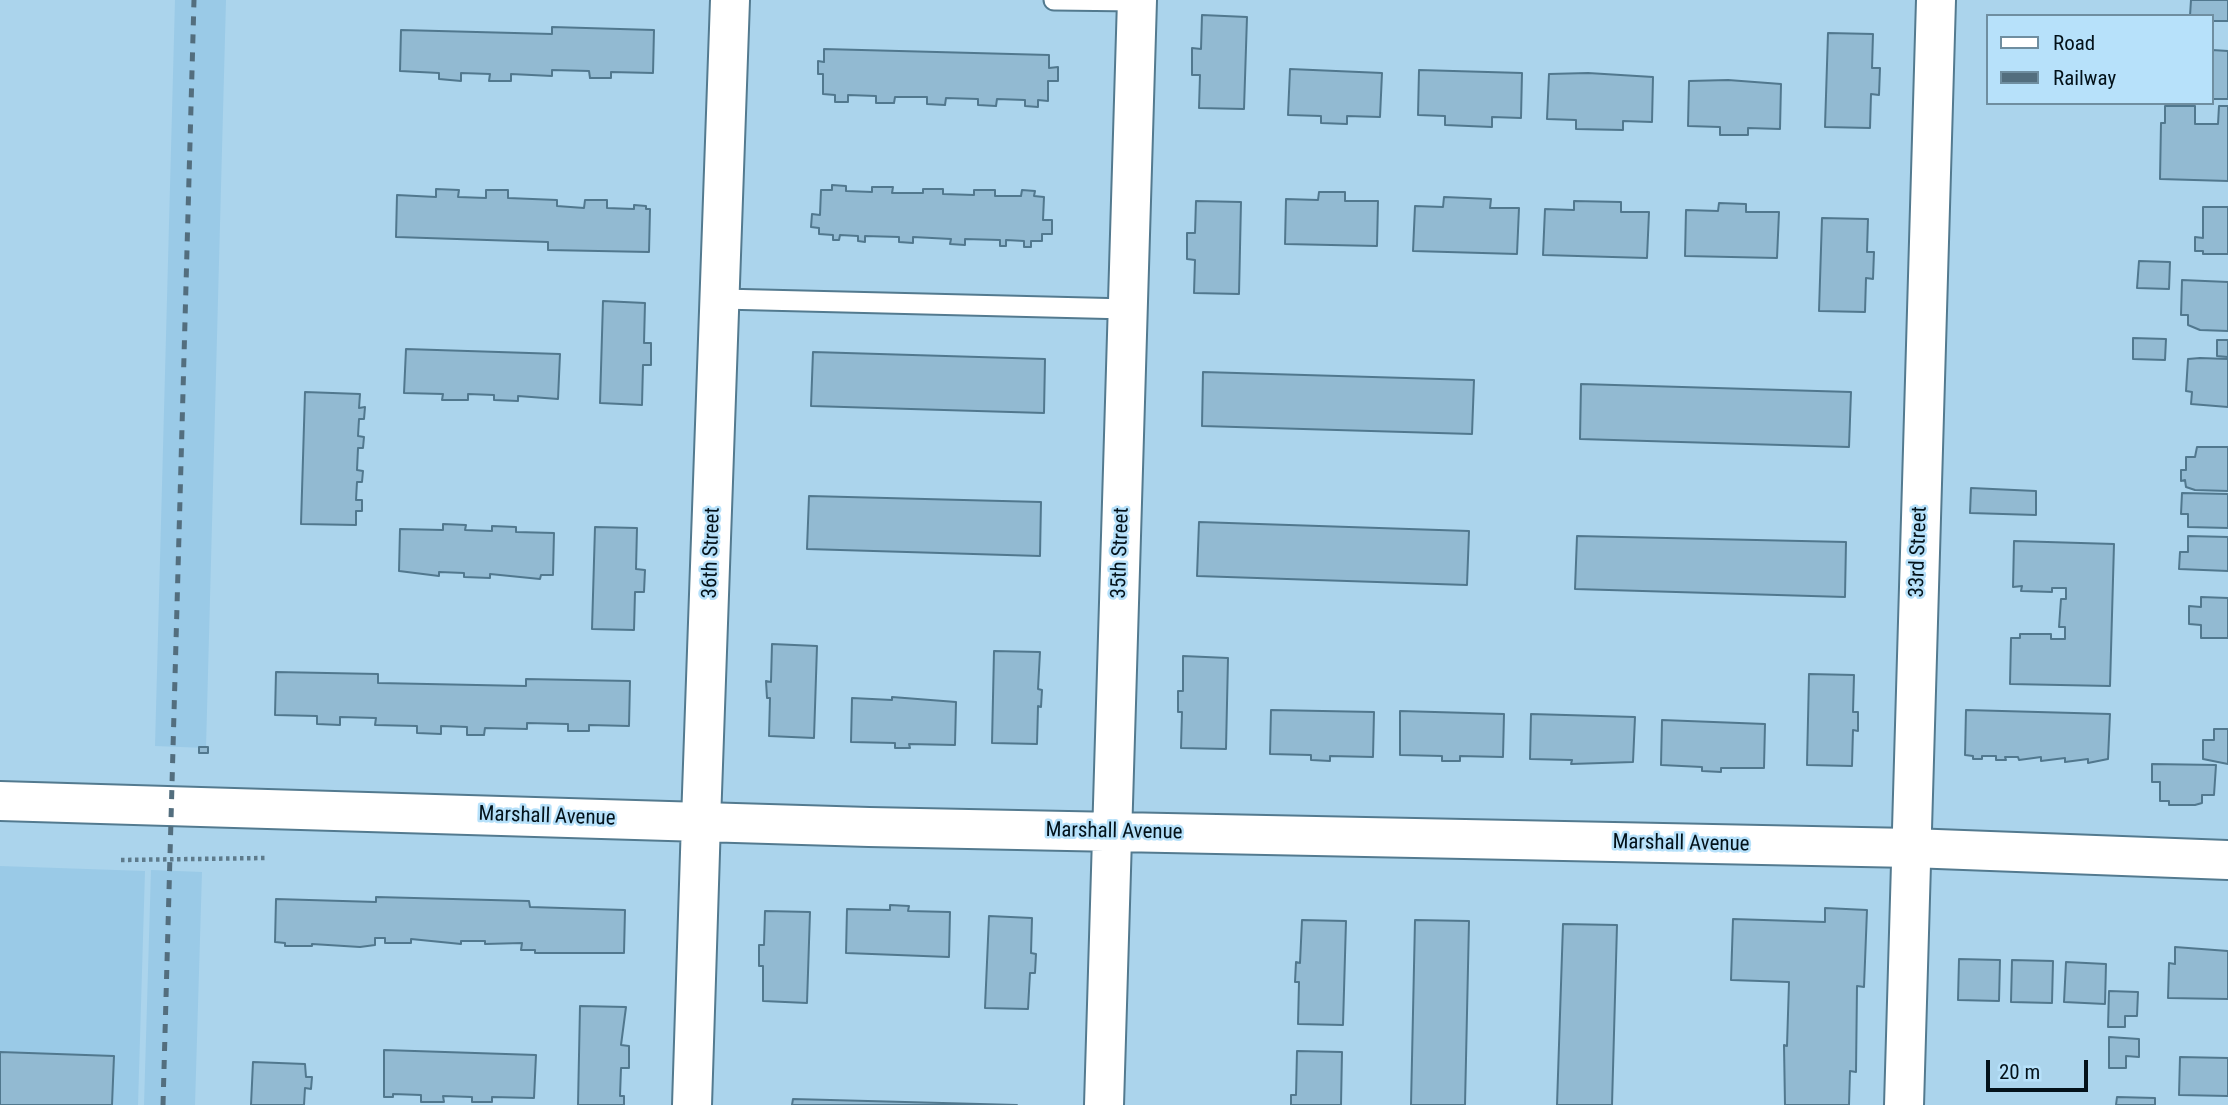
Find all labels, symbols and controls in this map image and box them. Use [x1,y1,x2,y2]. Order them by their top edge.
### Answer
legend [1986,14,2214,105]
text: Road [2053,31,2095,55]
text: Railway [2053,66,2116,90]
street label: 33rd Street [1905,506,1933,598]
street label: 36th Street [698,507,726,599]
street label: 35th Street [1107,507,1135,599]
street label: Marshall Avenue [478,802,616,832]
street label: Marshall Avenue [1045,818,1183,846]
street label: Marshall Avenue [1612,830,1750,858]
scale bar [1990,1046,2092,1090]
text: 20 m [1999,1060,2040,1084]

